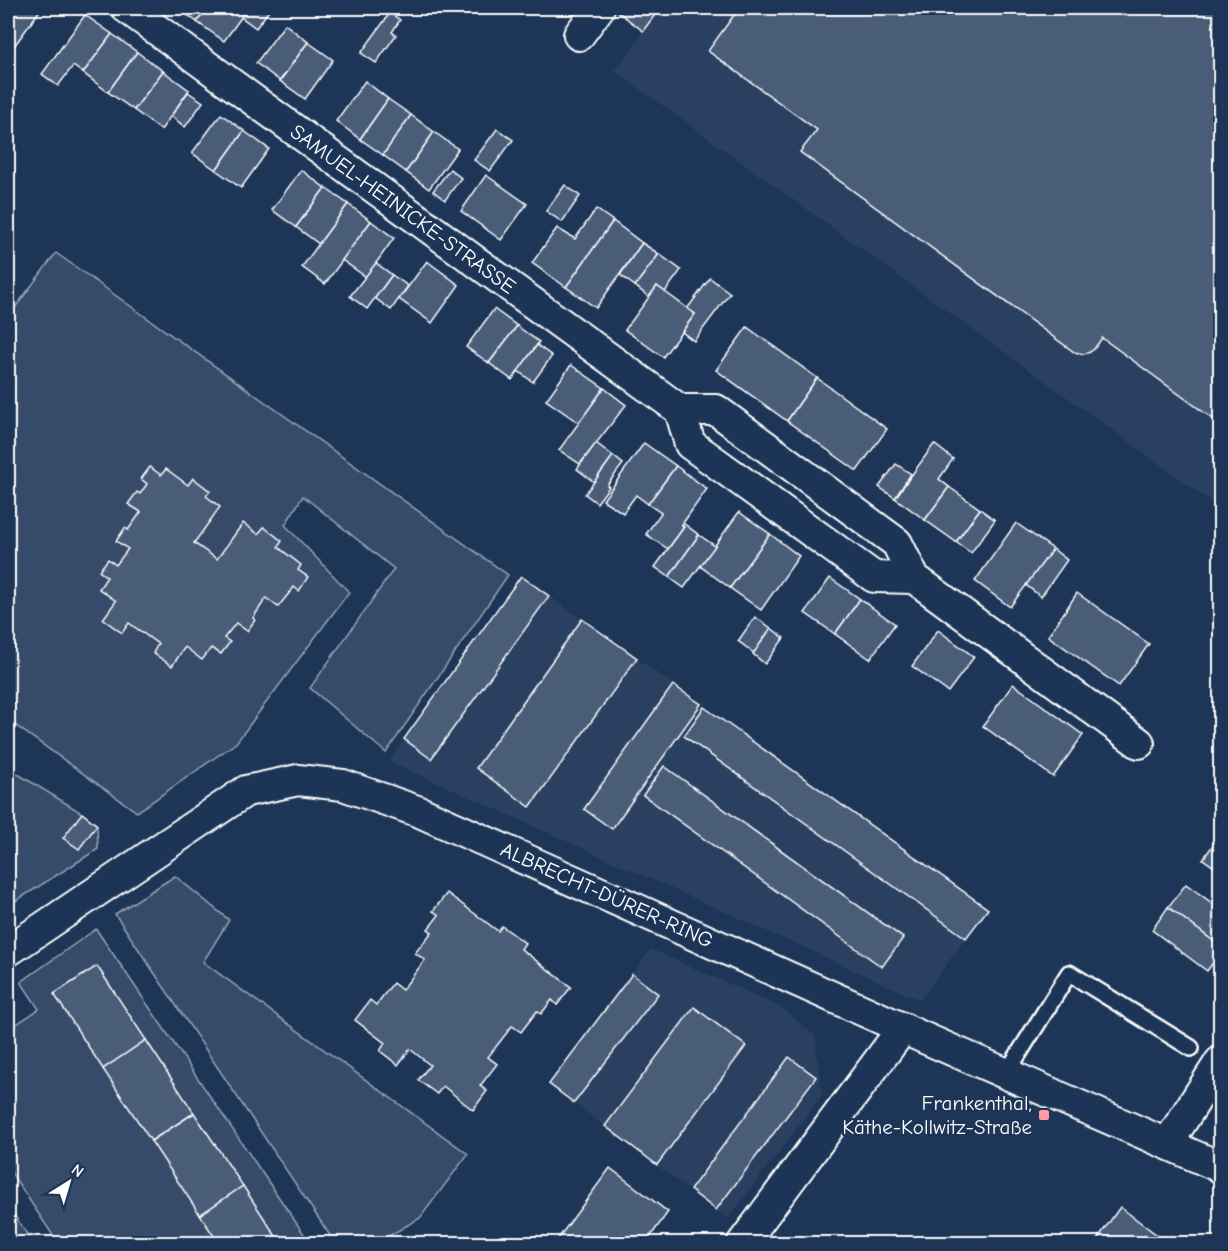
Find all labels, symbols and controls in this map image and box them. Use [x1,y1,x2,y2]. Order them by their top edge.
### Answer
street label: SAMUEL-HEINICKE-STRASSE [286,119,520,299]
street label: ALBRECHT-DÜRER-RING [497,837,717,953]
place label: Frankenthal, Käthe-Kollwitz-Straße [842,1091,1032,1139]
marker: Frankenthal, Käthe-Kollwitz-Straße [1037,1108,1051,1122]
north arrow [39,1152,99,1212]
text: N [68,1160,87,1181]

